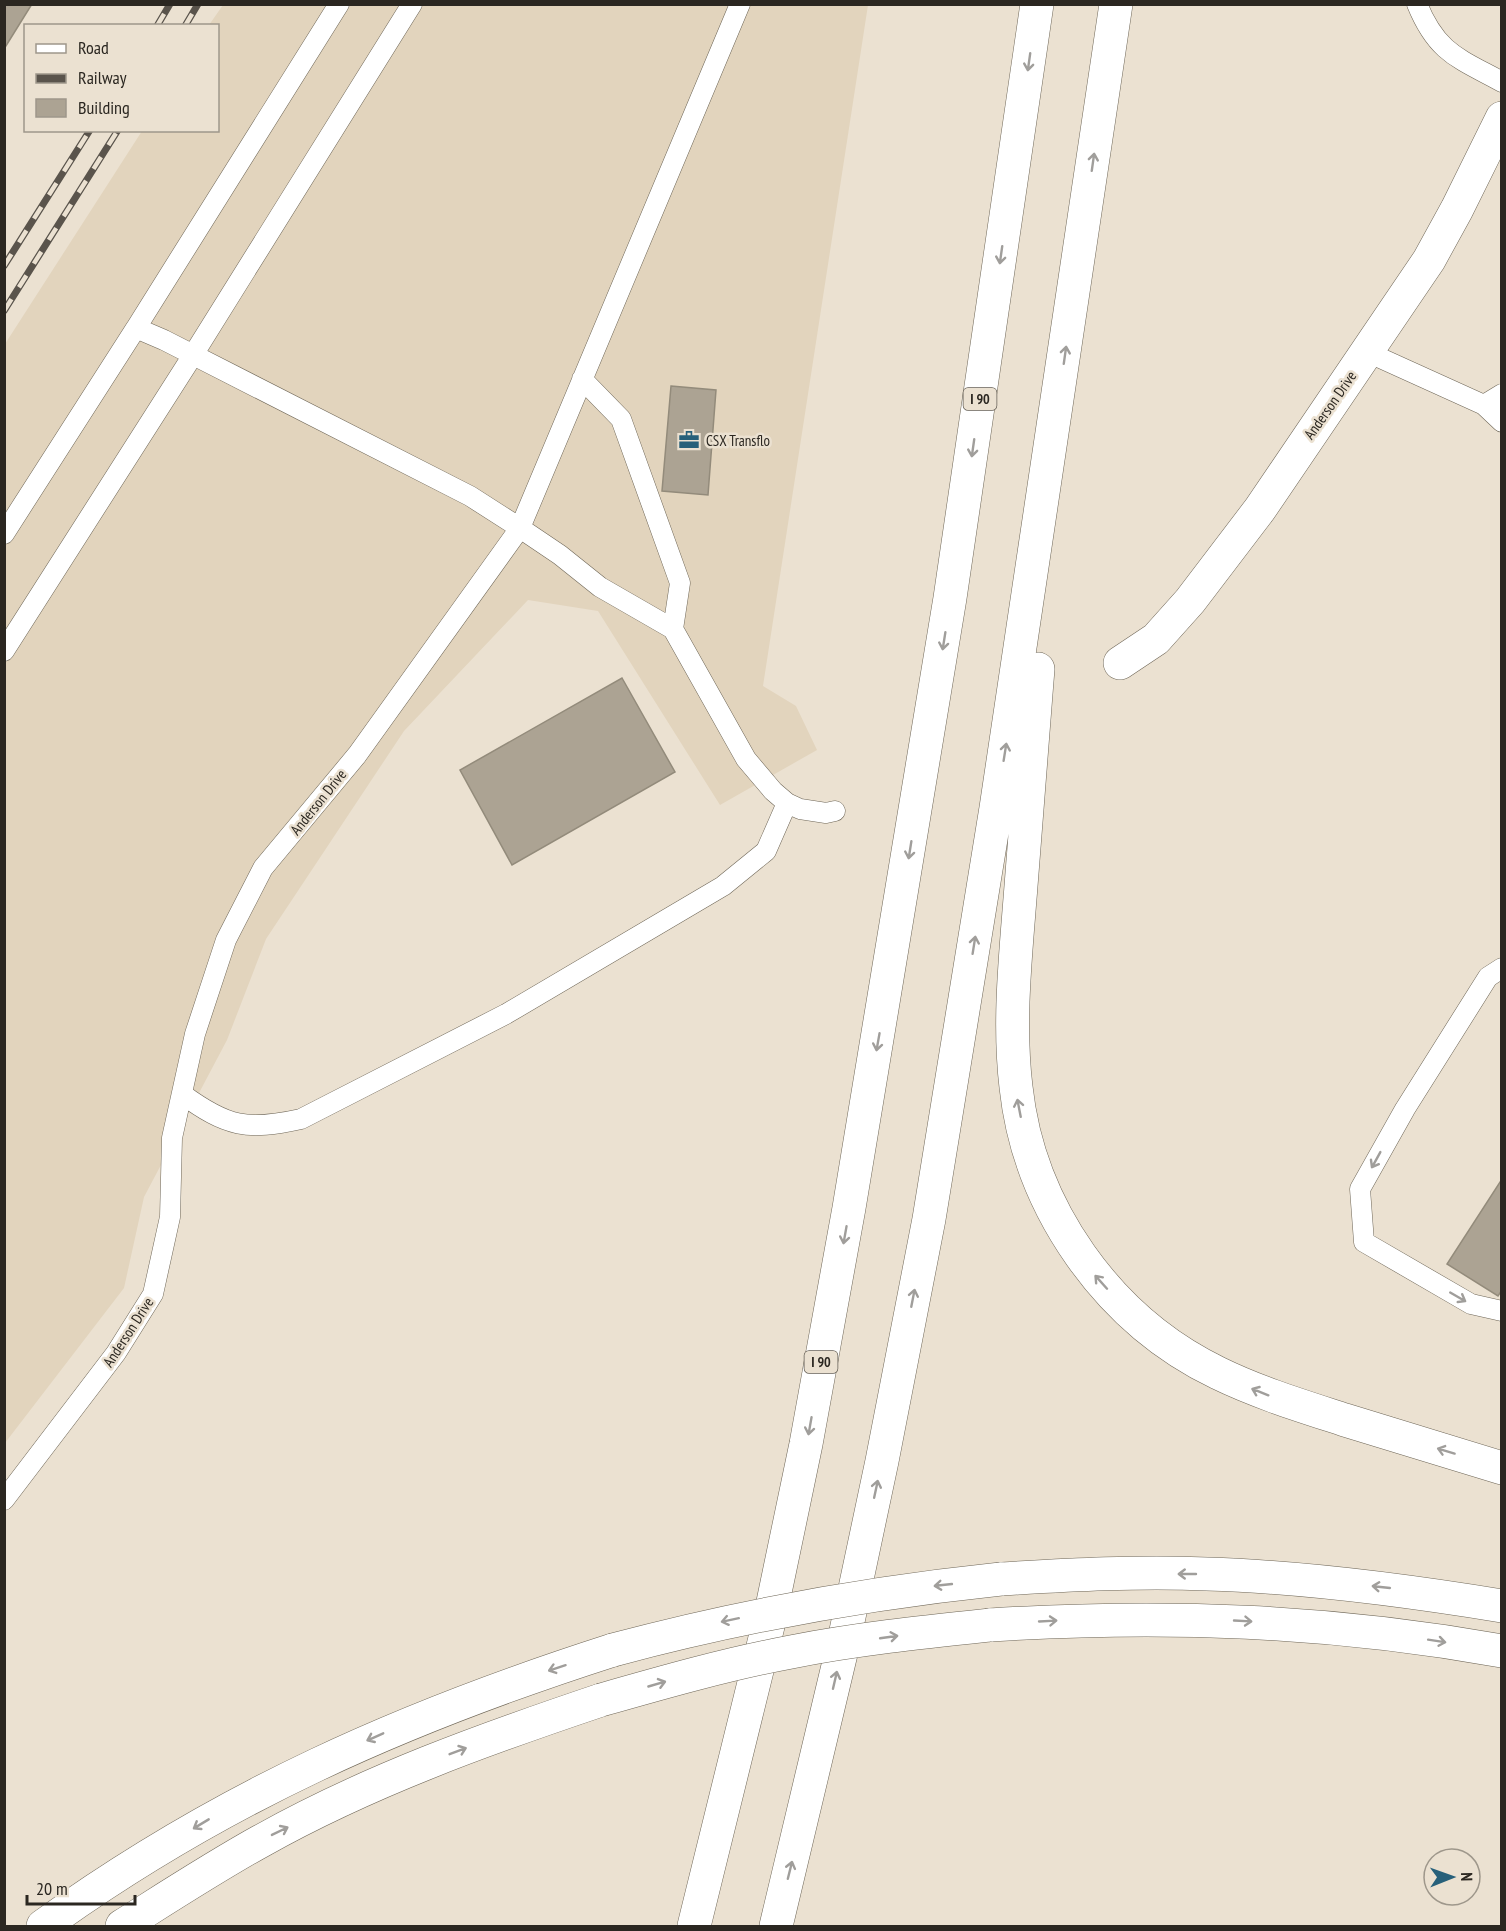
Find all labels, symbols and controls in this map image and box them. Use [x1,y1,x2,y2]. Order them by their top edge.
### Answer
legend [24,24,219,132]
text: Road [78,36,109,59]
one-way arrow [1023,52,1034,72]
text: Railway [78,66,127,89]
text: Building [78,96,130,119]
one-way arrow [1088,152,1099,172]
one-way arrow [995,245,1006,265]
one-way arrow [1060,345,1071,365]
street label: Anderson Drive [1300,367,1360,443]
road number: I 90 [964,388,996,410]
office icon: CSX Transflo [677,428,701,452]
place label: CSX Transflo [706,431,770,450]
one-way arrow [967,438,978,458]
one-way arrow [938,631,949,651]
one-way arrow [999,743,1010,763]
street label: Anderson Drive [286,765,350,839]
one-way arrow [905,840,916,859]
one-way arrow [969,936,980,955]
one-way arrow [872,1032,883,1052]
one-way arrow [1014,1099,1025,1118]
one-way arrow [1370,1151,1382,1168]
one-way arrow [839,1224,850,1244]
one-way arrow [1094,1275,1108,1290]
one-way arrow [908,1289,919,1308]
one-way arrow [1449,1291,1466,1303]
street label: Anderson Drive [99,1294,157,1370]
road number: I 90 [804,1351,838,1373]
one-way arrow [1251,1386,1270,1397]
one-way arrow [804,1416,815,1436]
one-way arrow [1437,1445,1456,1456]
one-way arrow [871,1480,882,1500]
one-way arrow [1177,1568,1197,1580]
one-way arrow [934,1580,954,1591]
one-way arrow [1372,1582,1392,1593]
one-way arrow [721,1615,740,1626]
one-way arrow [1038,1616,1058,1627]
one-way arrow [1233,1616,1253,1627]
one-way arrow [879,1631,898,1642]
one-way arrow [1427,1635,1447,1646]
one-way arrow [548,1663,567,1674]
one-way arrow [829,1671,841,1690]
one-way arrow [647,1678,666,1689]
one-way arrow [366,1732,384,1743]
one-way arrow [448,1745,466,1756]
one-way arrow [193,1819,210,1831]
one-way arrow [271,1825,289,1837]
north arrow [1422,1847,1482,1907]
one-way arrow [784,1861,796,1880]
scale bar [27,1868,135,1906]
text: N [1457,1872,1477,1881]
text: 20 m [36,1877,68,1900]

